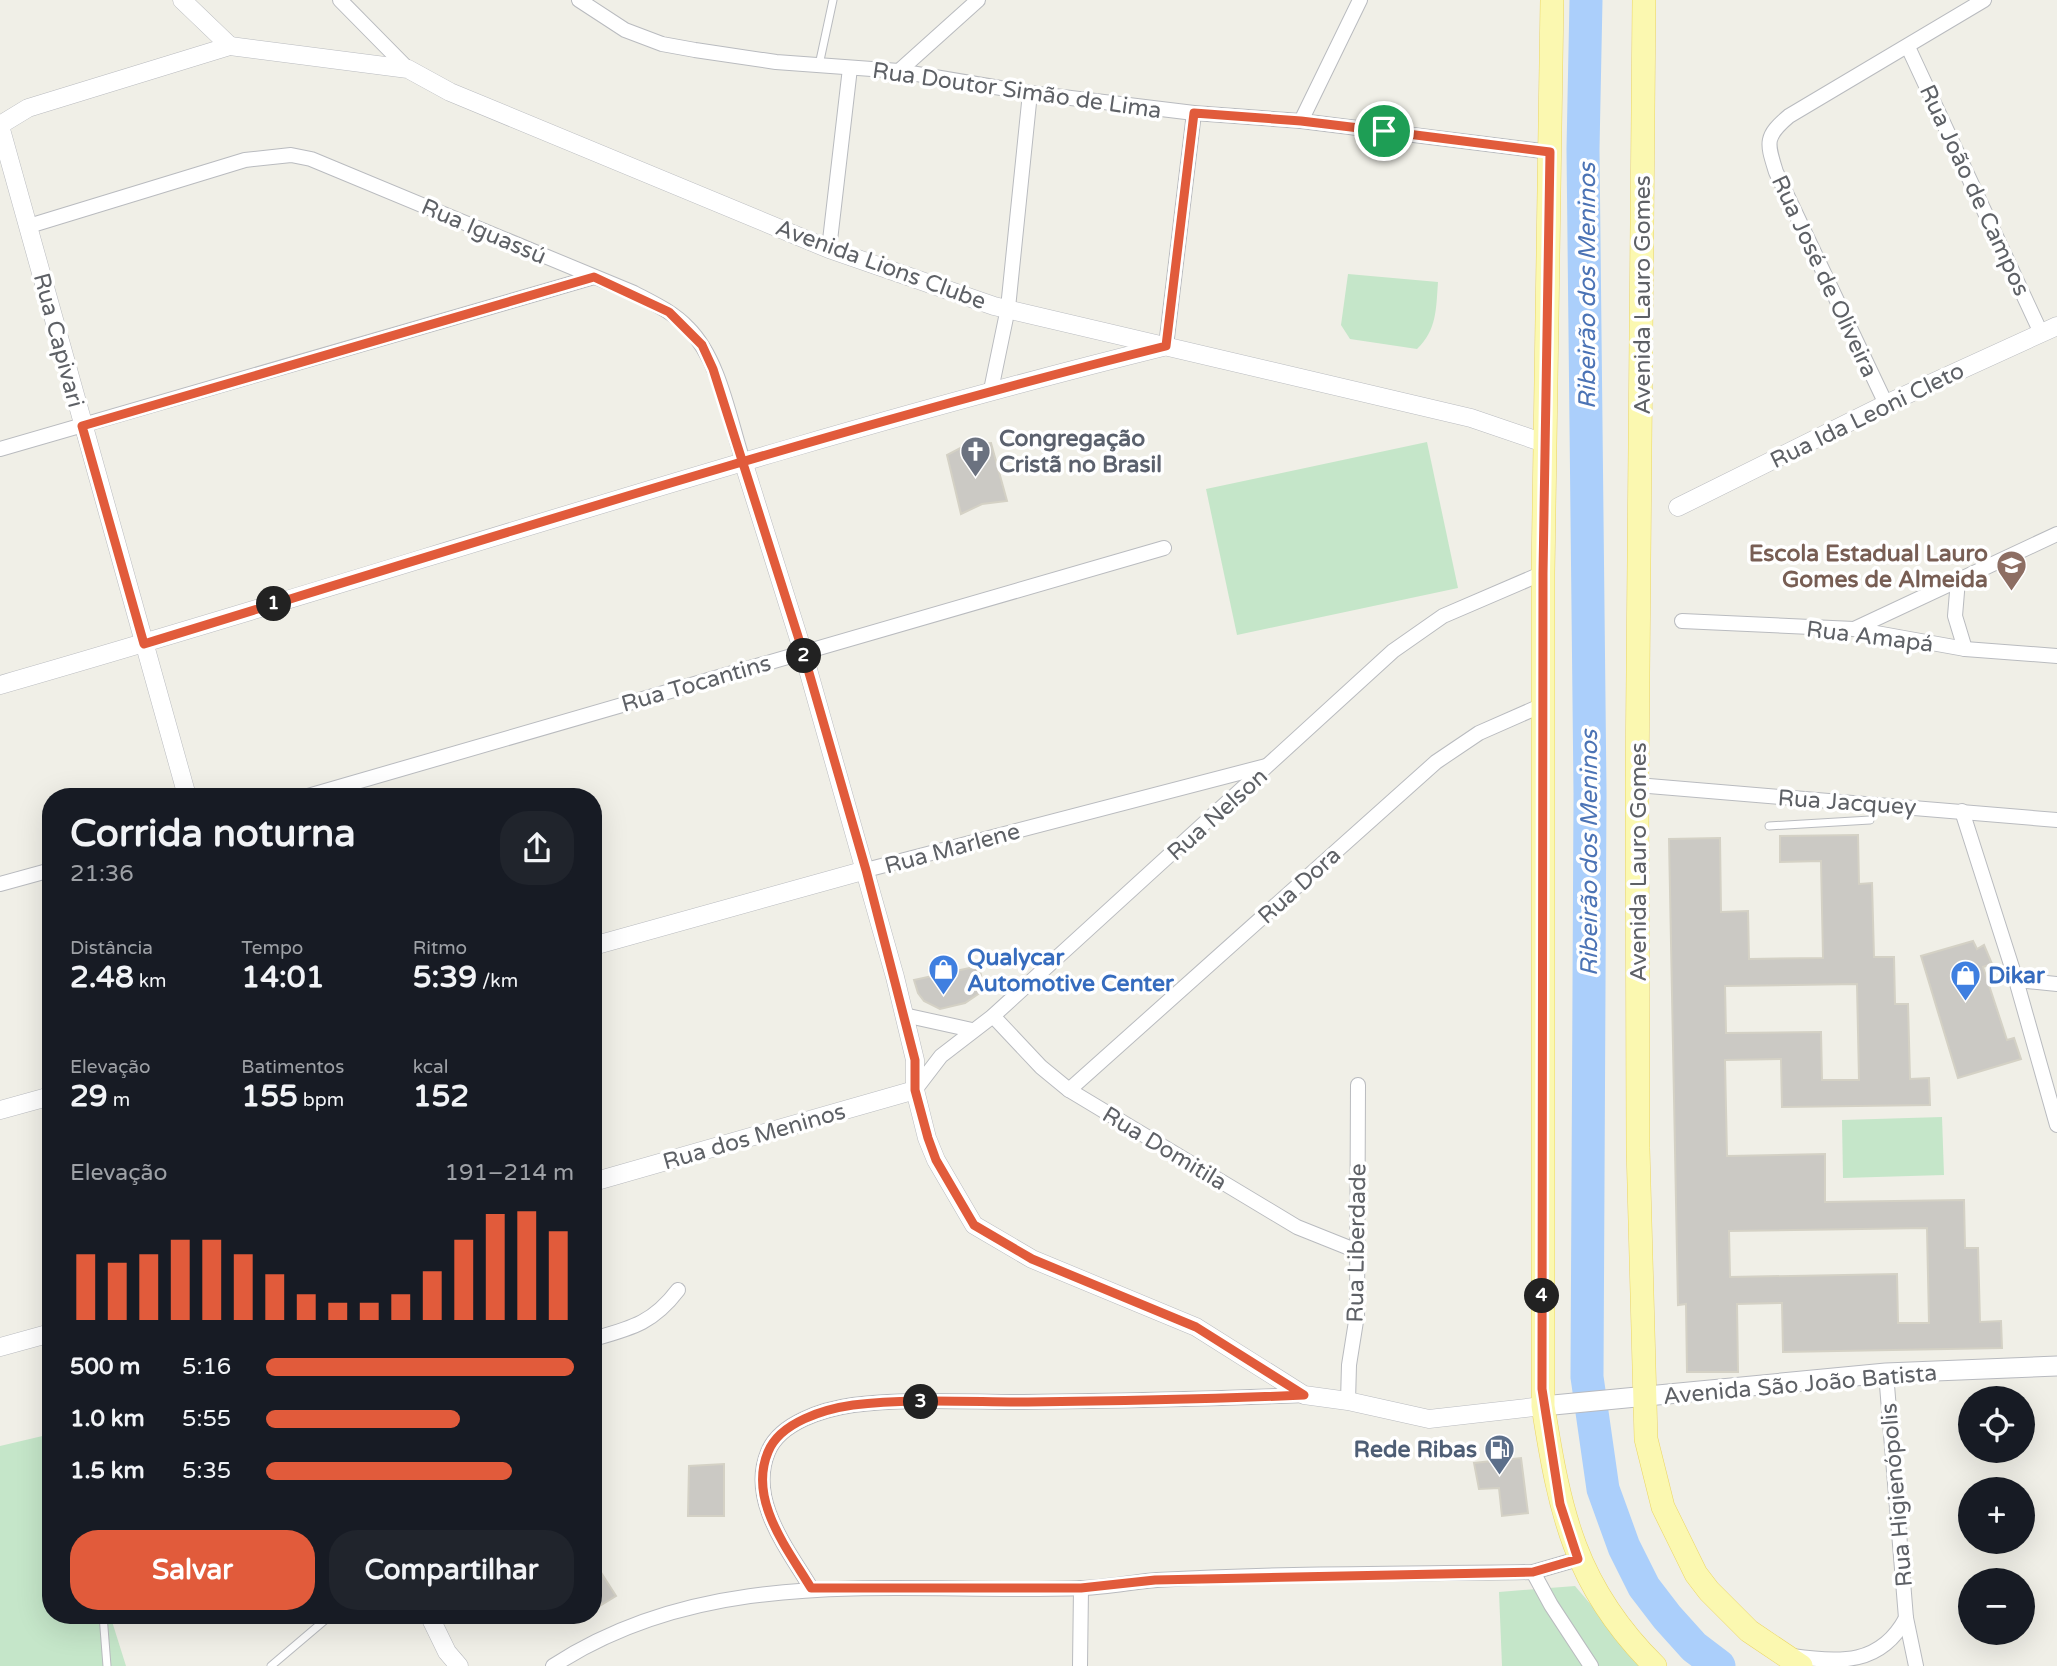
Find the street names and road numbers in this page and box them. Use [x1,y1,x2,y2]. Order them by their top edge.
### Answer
street label: Rua Doutor Simão de Lima [870,57,1163,125]
street label: Rua João de Campos [1913,80,2035,301]
street label: Rua José de Oliveira [1765,171,1883,382]
street label: Avenida Lauro Gomes [1629,175,1657,415]
street label: Rua Iguassú [417,193,550,271]
street label: Avenida Lions Clube [772,214,990,316]
street label: Rua Capivari [27,270,89,411]
street label: Rua Ida Leoni Cleto [1766,357,1969,475]
street label: Rua Amapá [1805,615,1935,659]
street label: Rua Tocantins [618,649,774,719]
street label: Avenida Lauro Gomes [1625,742,1653,982]
street label: Rua Nelson [1162,762,1274,867]
street label: Rua Jacquey [1777,784,1917,822]
street label: Rua Marlene [881,817,1023,880]
street label: Rua Dora [1252,841,1347,930]
street label: Rua dos Meninos [660,1098,849,1176]
street label: Rua Domitila [1097,1101,1232,1197]
street label: Rua Liberdade [1342,1163,1372,1323]
street label: Avenida São João Batista [1662,1359,1938,1411]
street label: Rua Higienópolis [1875,1402,1919,1588]

